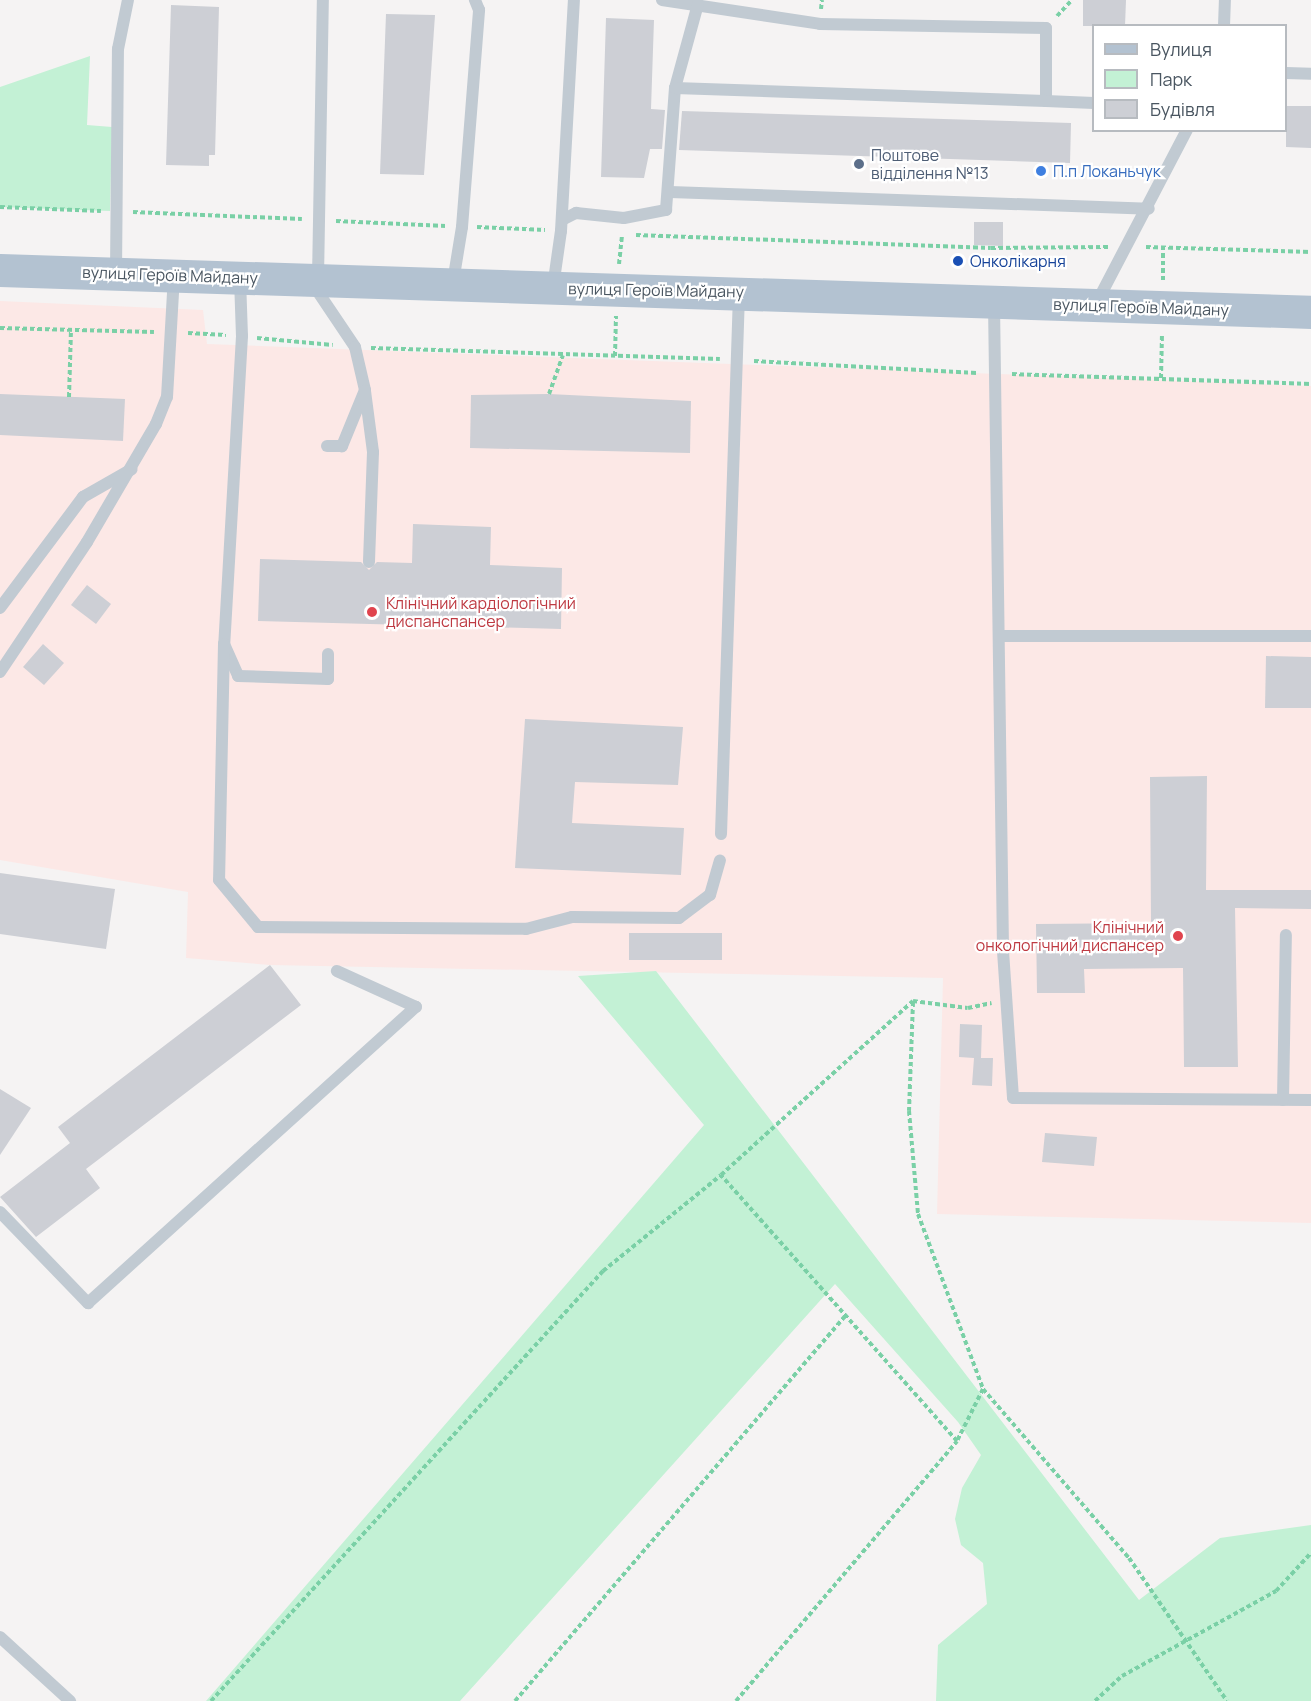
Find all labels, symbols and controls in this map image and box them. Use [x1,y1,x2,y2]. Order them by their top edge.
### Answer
legend [1092,24,1287,132]
text: Вулиця [1150,37,1212,61]
text: Парк [1150,67,1192,91]
text: Будівля [1150,97,1215,121]
place label: Поштове відділення №13 [871,145,988,183]
marker: Поштове відділення №13 [852,157,866,171]
place label: П.п Локаньчук [1053,161,1161,181]
marker: П.п Локаньчук [1034,164,1048,178]
place label: Онколікарня [970,251,1066,271]
marker: Онколікарня [951,254,965,268]
street label: вулиця Героїв Майдану [82,262,258,288]
street label: вулиця Героїв Майдану [568,279,744,301]
street label: вулиця Героїв Майдану [1053,294,1229,320]
place label: Клінічний кардіологічний диспанспансер [386,593,576,631]
marker: Клінічний кардіологічний диспанспансер [363,603,381,621]
place label: Клінічний онкологічний диспансер [976,917,1164,955]
marker: Клінічний онкологічний диспансер [1169,927,1187,945]

